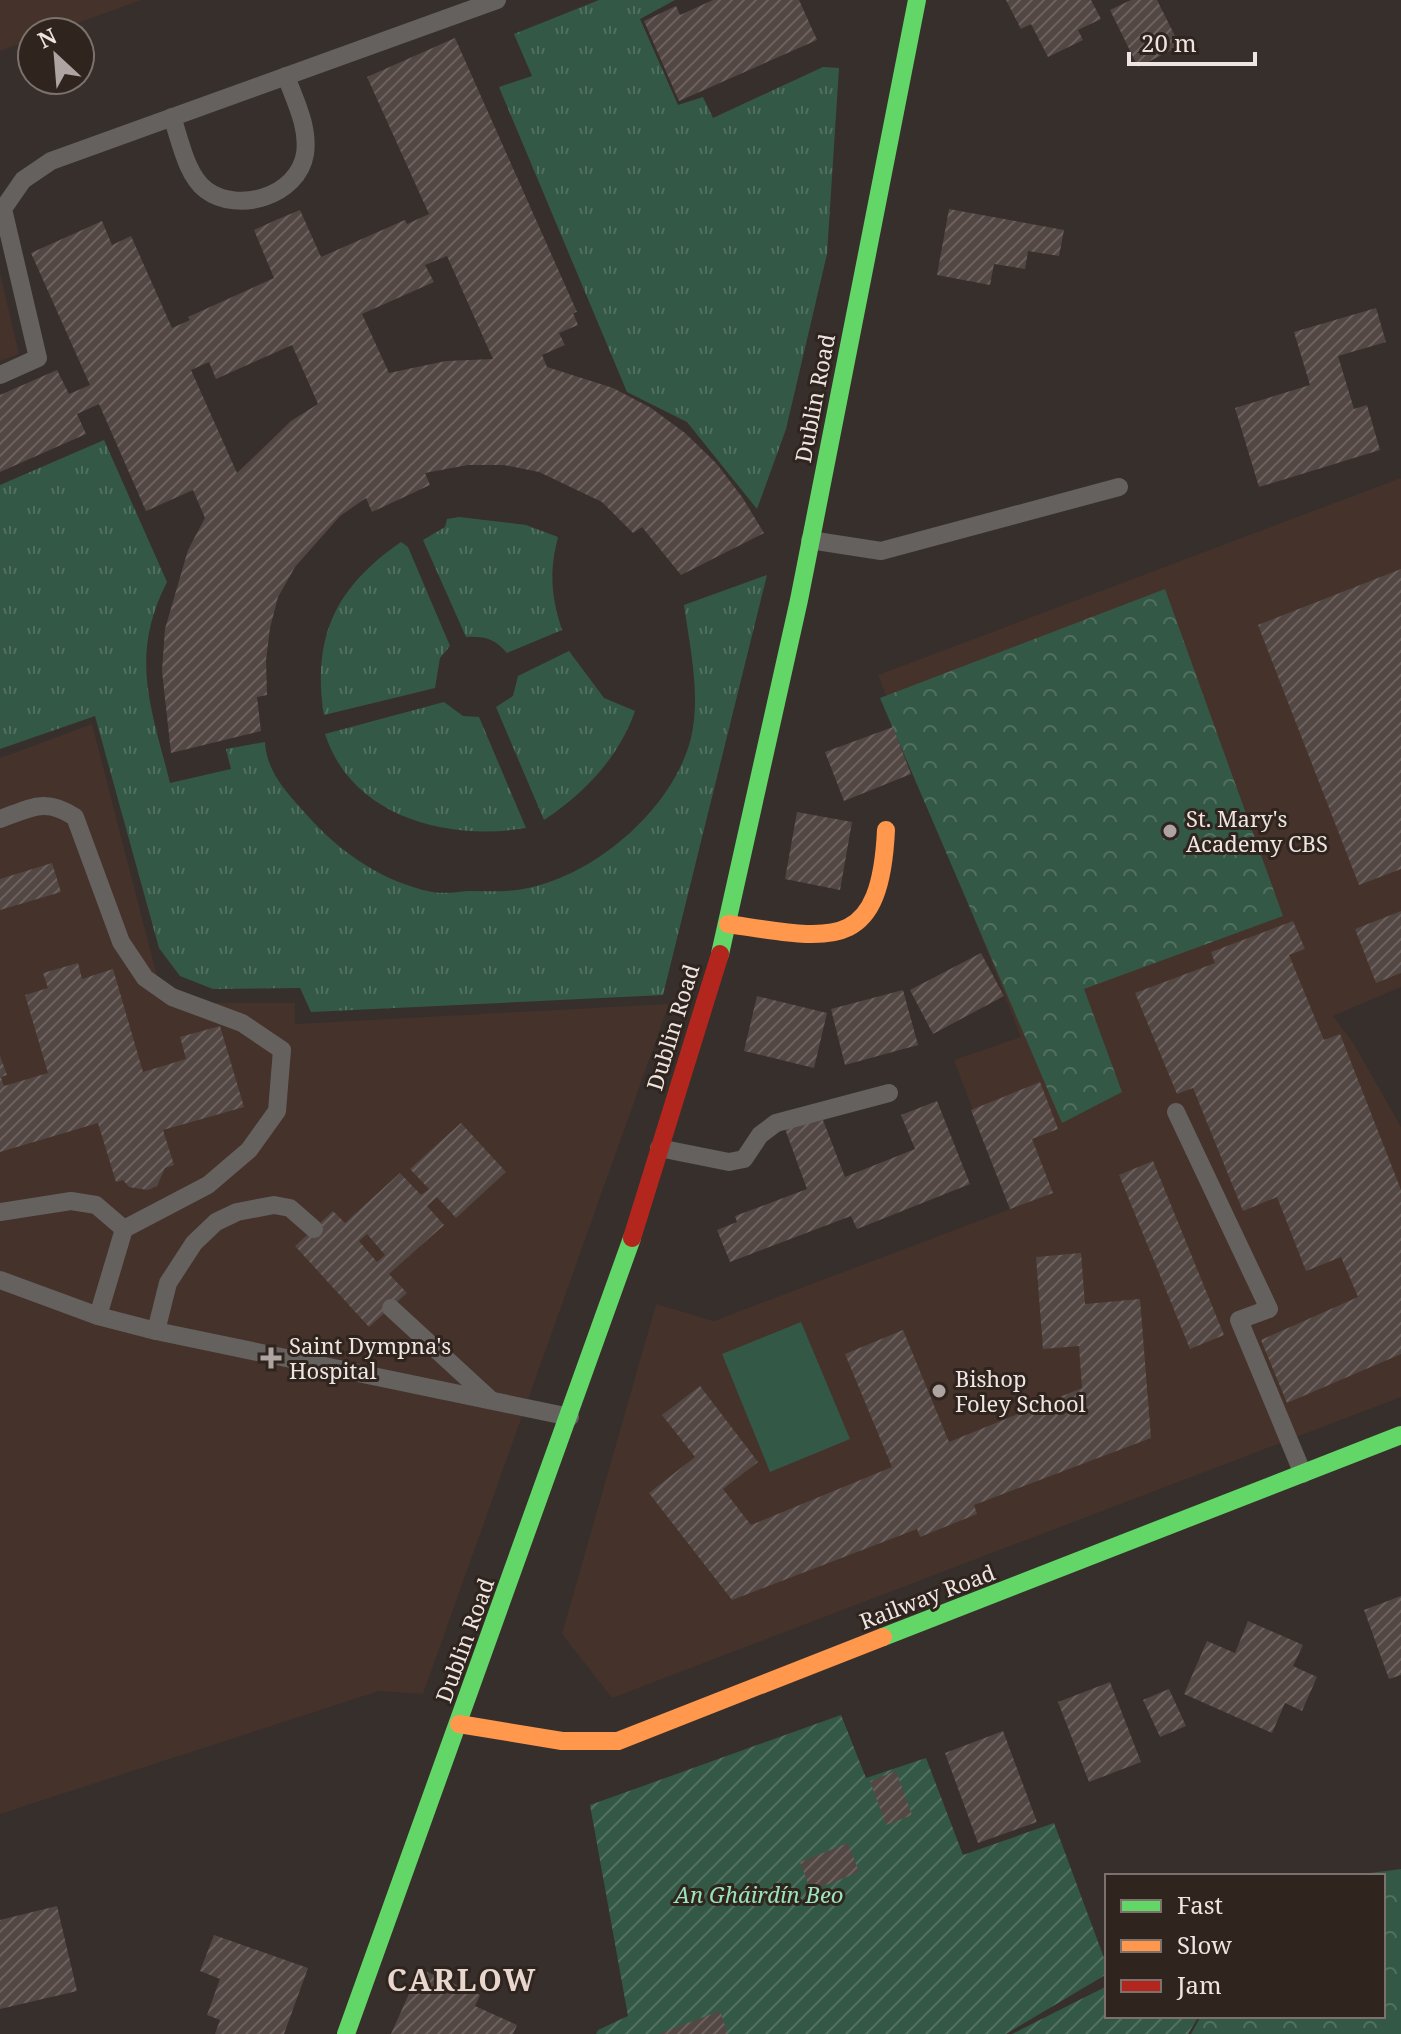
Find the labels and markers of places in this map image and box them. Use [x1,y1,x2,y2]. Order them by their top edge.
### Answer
place label: St. Mary's Academy CBS [1186,803,1328,858]
marker: St. Mary's Academy CBS [1161,822,1179,840]
place label: Saint Dympna's Hospital [289,1330,451,1385]
marker: Saint Dympna's Hospital [260,1347,282,1369]
place label: Bishop Foley School [955,1363,1086,1418]
marker: Bishop Foley School [930,1382,948,1400]

